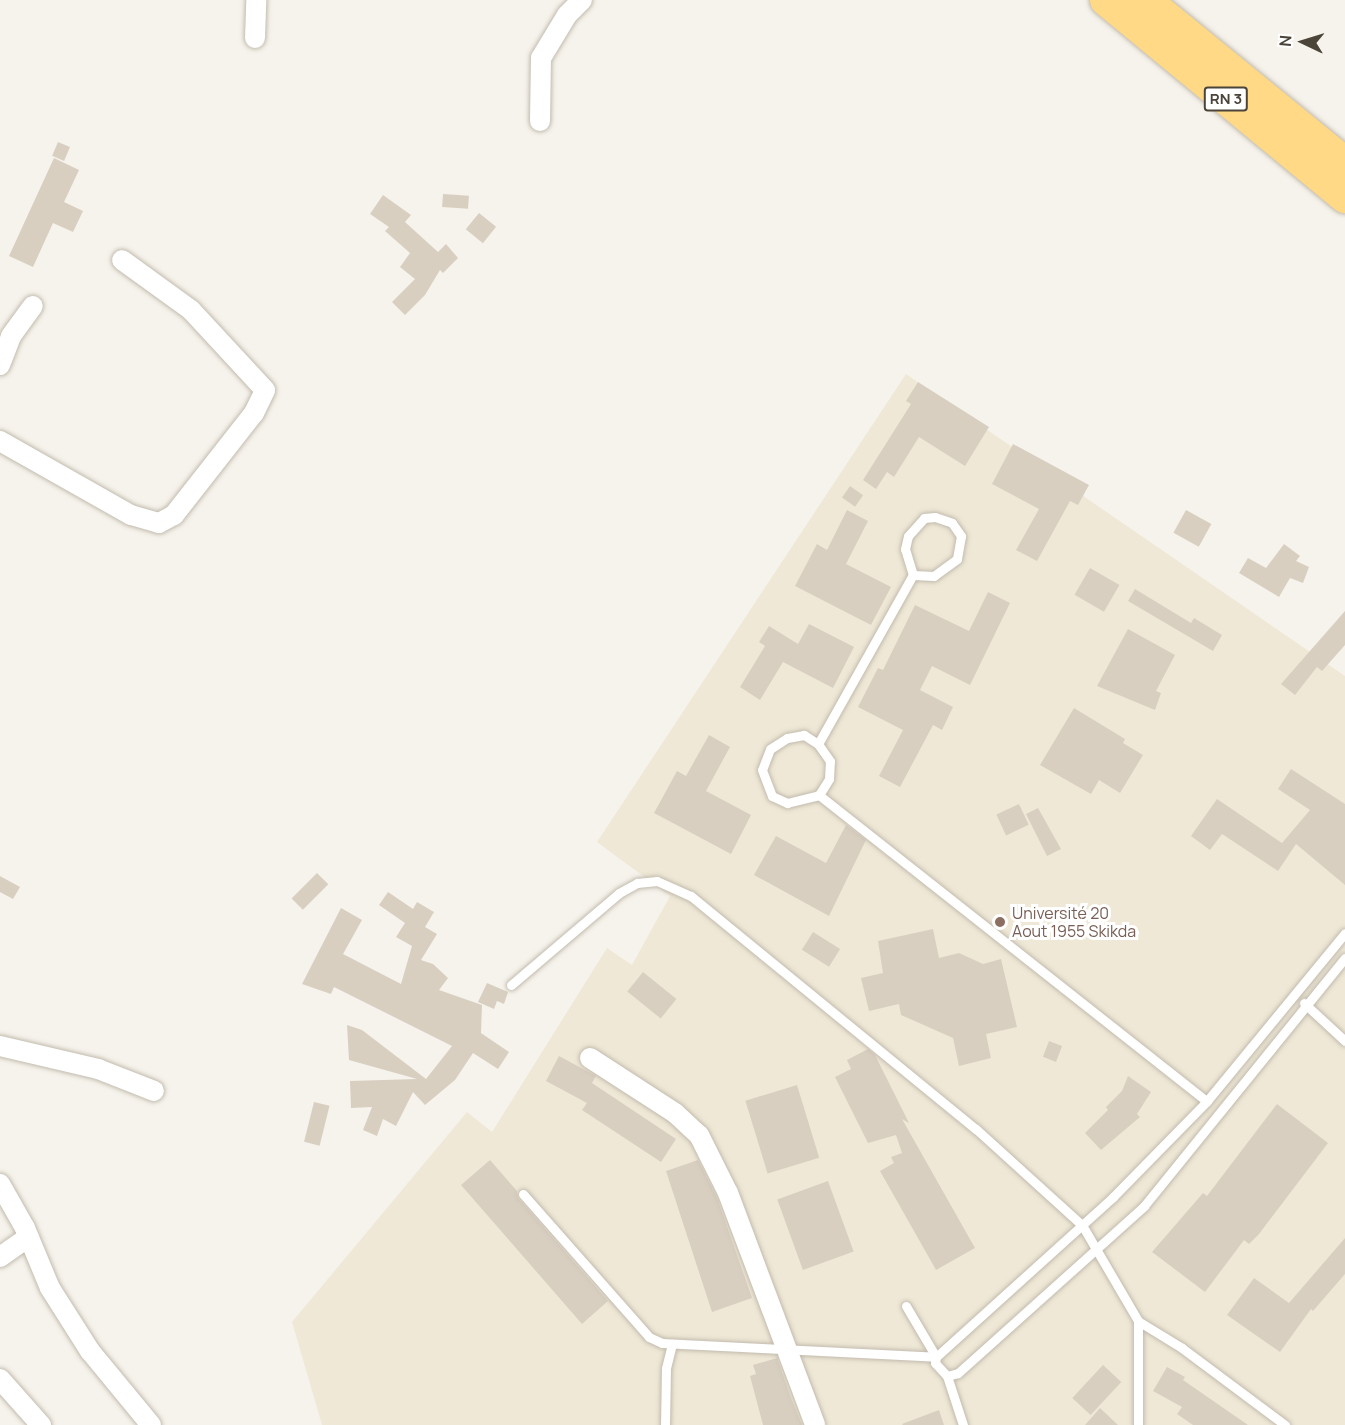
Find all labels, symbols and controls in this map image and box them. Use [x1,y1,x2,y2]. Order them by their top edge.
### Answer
north arrow [1273,12,1333,72]
text: N [1274,34,1296,47]
road number: RN 3 [1204,87,1248,111]
place label: Université 20 Aout 1955 Skikda [1012,903,1136,941]
marker: Université 20 Aout 1955 Skikda [993,915,1007,929]

